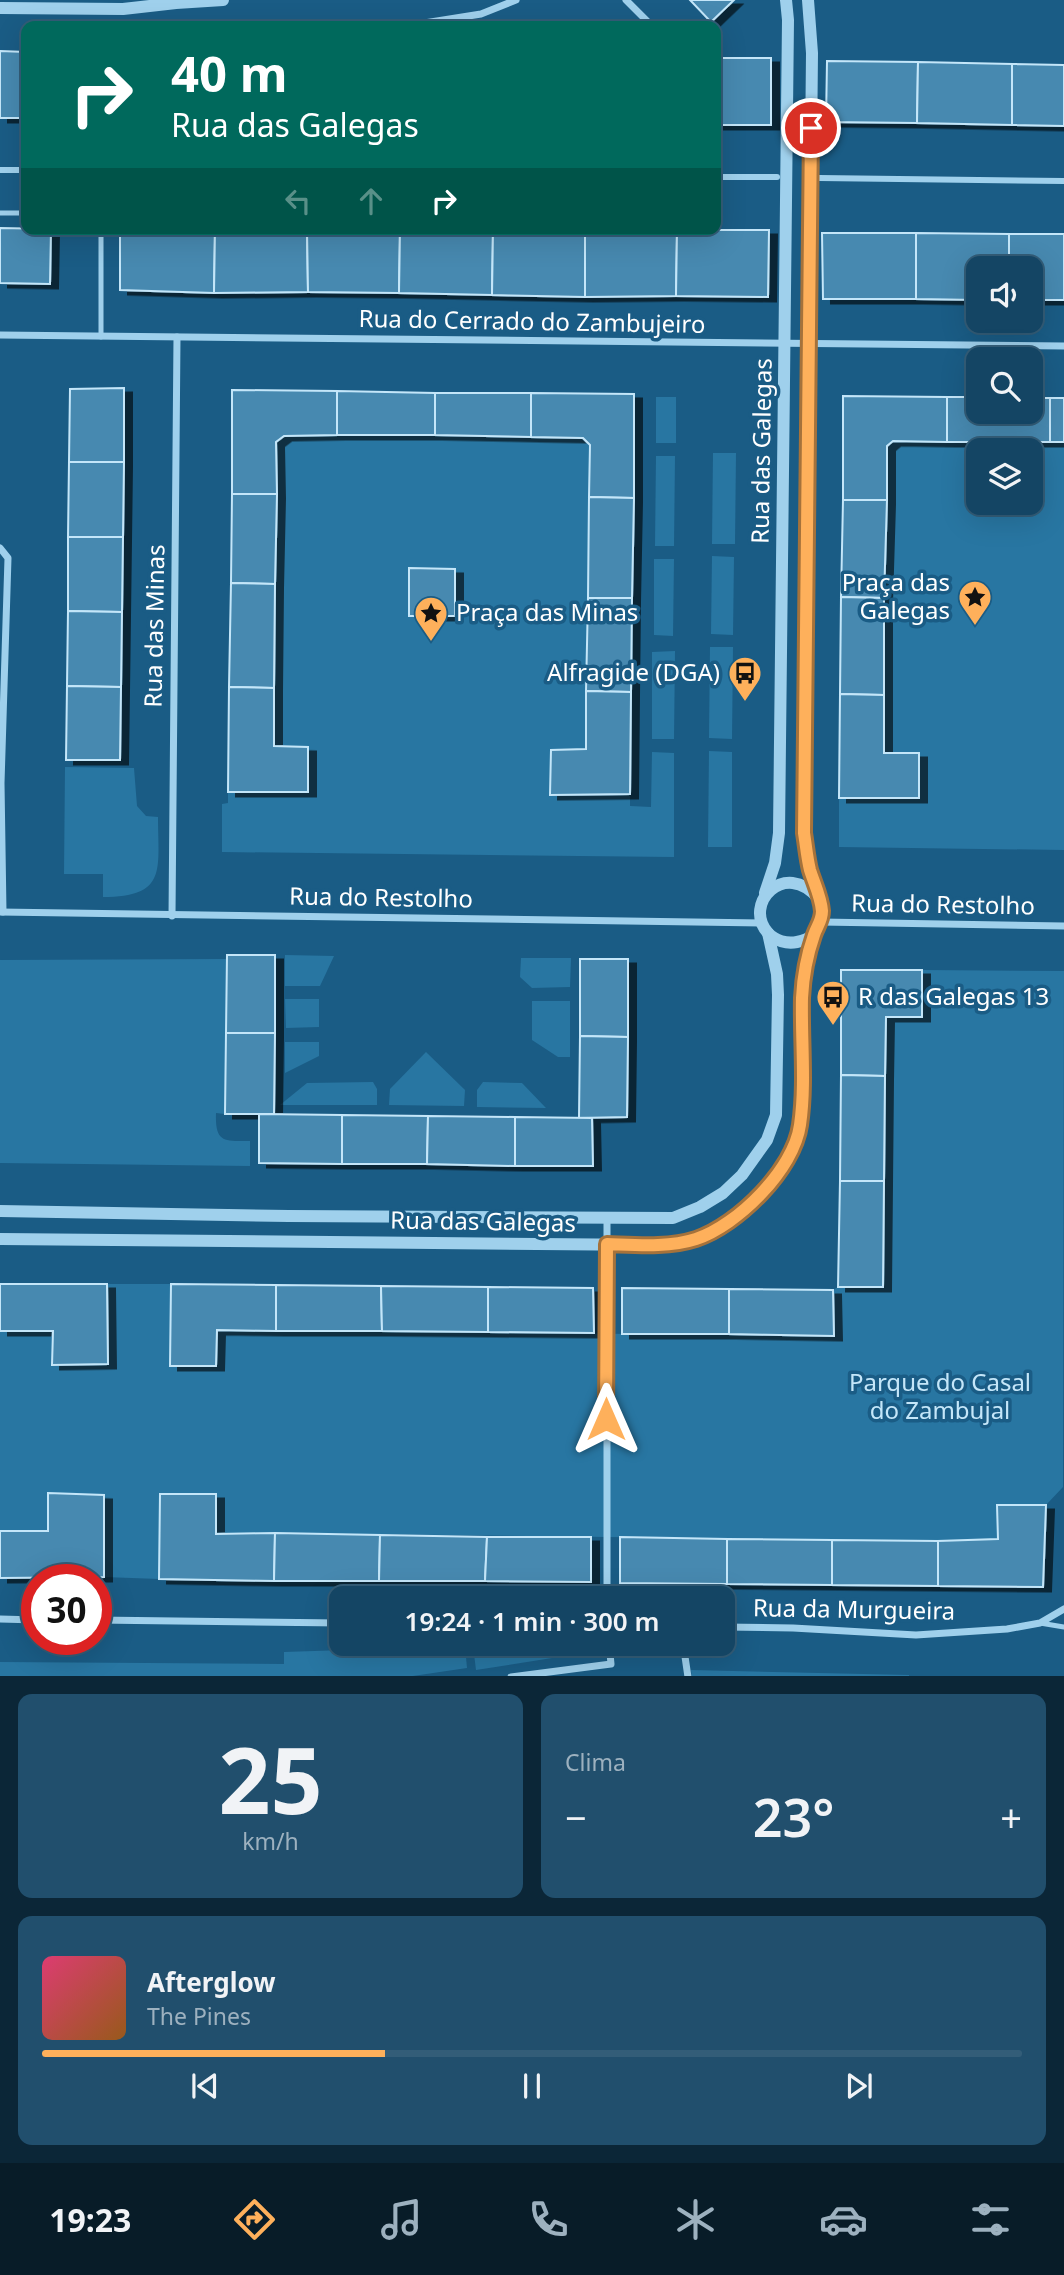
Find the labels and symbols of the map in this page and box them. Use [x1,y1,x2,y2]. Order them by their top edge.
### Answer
pin [781,98,841,158]
street label: Rua do Cerrado do Zambujeiro [358,301,706,340]
street label: Rua das Galegas [742,358,779,544]
street label: Rua das Minas [136,544,171,708]
place label: Praça das Galegas [842,565,950,626]
place icon: Praça das Galegas [956,578,994,627]
place icon: Praça das Minas [412,594,450,643]
place label: Praça das Minas [456,595,638,628]
bus stop icon: Alfragide (DGA) [726,654,764,703]
place label: Alfragide (DGA) [547,655,720,688]
street label: Rua do Restolho [289,878,473,915]
street label: Rua do Restolho [851,885,1035,922]
bus stop icon: R das Galegas 13 [814,978,852,1027]
place label: R das Galegas 13 [858,979,1049,1012]
street label: Rua das Galegas [390,1202,576,1239]
park label: Parque do Casal do Zambujal [849,1365,1031,1426]
position arrow [569,1382,643,1456]
speed limit sign: 30 [21,1564,112,1655]
street label: Rua da Murgueira [753,1590,956,1627]

